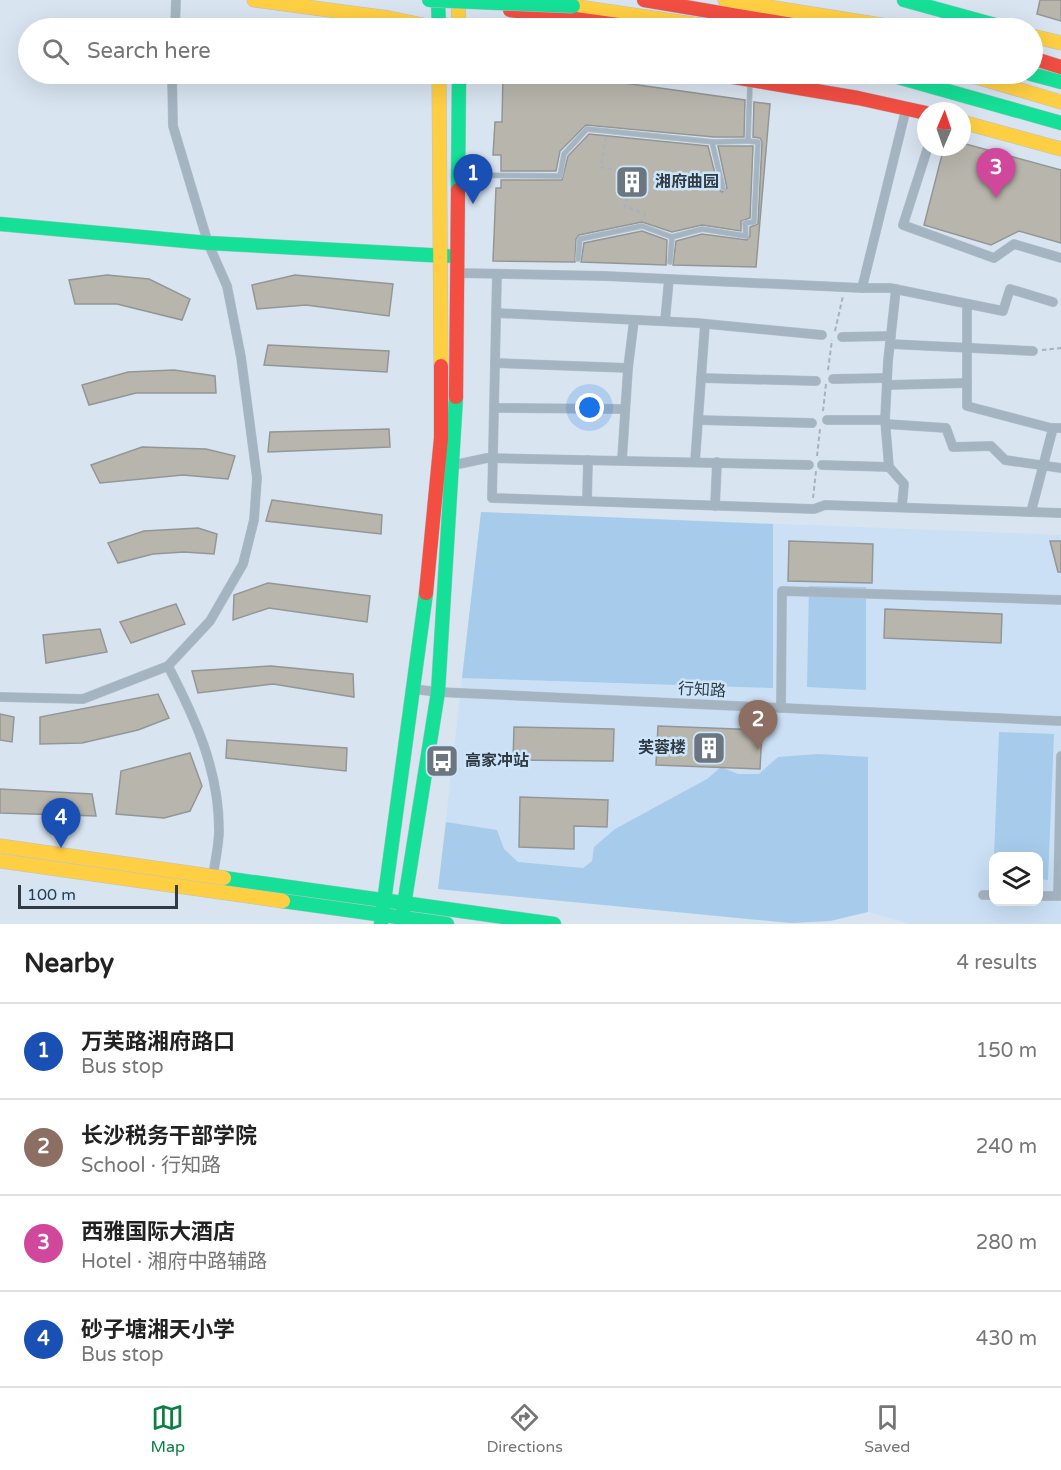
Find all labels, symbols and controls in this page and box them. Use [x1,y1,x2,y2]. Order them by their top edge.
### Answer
search box [18,18,1043,84]
icon: search [39,35,72,68]
text: Search here [87,38,211,64]
north arrow [917,102,971,156]
pin: 3 [976,148,1016,198]
pin: 1 [454,154,492,204]
building icon: 湘府曲园 [614,164,650,200]
place label: 湘府曲园 [655,172,719,192]
your location [575,393,604,422]
street label: 行知路 [678,679,726,701]
pin: 2 [738,700,777,750]
building icon: 芙蓉楼 [691,730,727,766]
place label: 芙蓉楼 [638,738,686,758]
bus stop icon: 高家冲站 [424,743,460,779]
place label: 高家冲站 [465,751,529,771]
pin: 4 [42,798,80,848]
map controls [989,852,1043,906]
button: layers [989,852,1043,906]
scale bar [18,882,178,910]
text: 100 m [27,885,76,905]
text: Nearby [24,948,114,979]
text: 4 results [957,951,1037,975]
text: 万芙路湘府路口 [81,1029,235,1055]
text: 1 [37,1039,50,1063]
text: 150 m [976,1039,1037,1063]
text: Bus stop [81,1055,164,1079]
text: 长沙税务干部学院 [81,1123,257,1149]
text: 2 [37,1135,50,1159]
text: 240 m [976,1135,1037,1159]
text: School · 行知路 [81,1154,221,1178]
text: 西雅国际大酒店 [81,1219,235,1245]
text: 3 [37,1231,50,1255]
text: 280 m [976,1231,1037,1255]
text: Hotel · 湘府中路辅路 [81,1250,267,1274]
text: 砂子塘湘天小学 [81,1317,235,1343]
text: 4 [37,1327,50,1351]
text: 430 m [976,1327,1037,1351]
text: Bus stop [81,1343,164,1367]
tab: Map [151,1401,185,1457]
tab: Directions [486,1401,563,1457]
tab: Saved [864,1401,910,1457]

